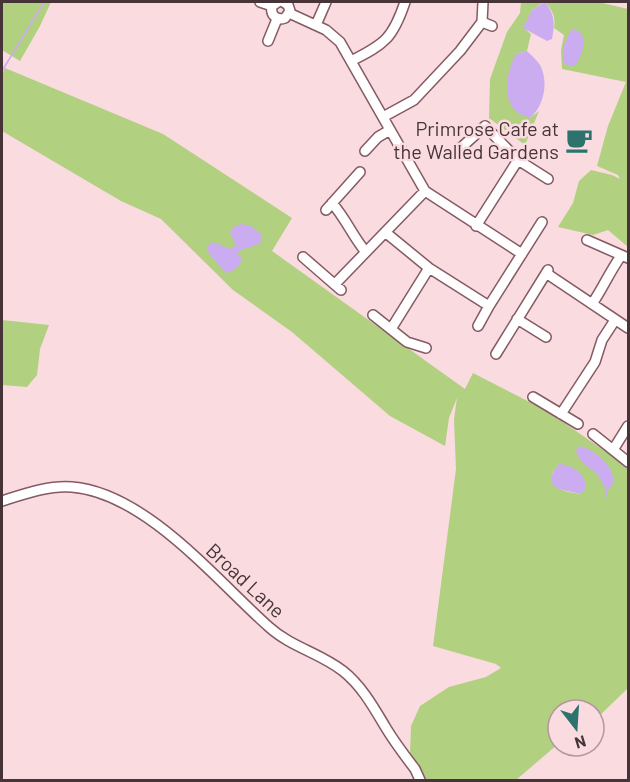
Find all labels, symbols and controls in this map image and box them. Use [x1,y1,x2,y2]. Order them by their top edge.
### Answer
place label: Primrose Cafe at the Walled Gardens [393,116,559,163]
cafe icon: Primrose Cafe at the Walled Gardens [564,125,594,155]
street label: Broad Lane [202,538,290,622]
north arrow [546,698,606,758]
text: N [573,732,588,753]

